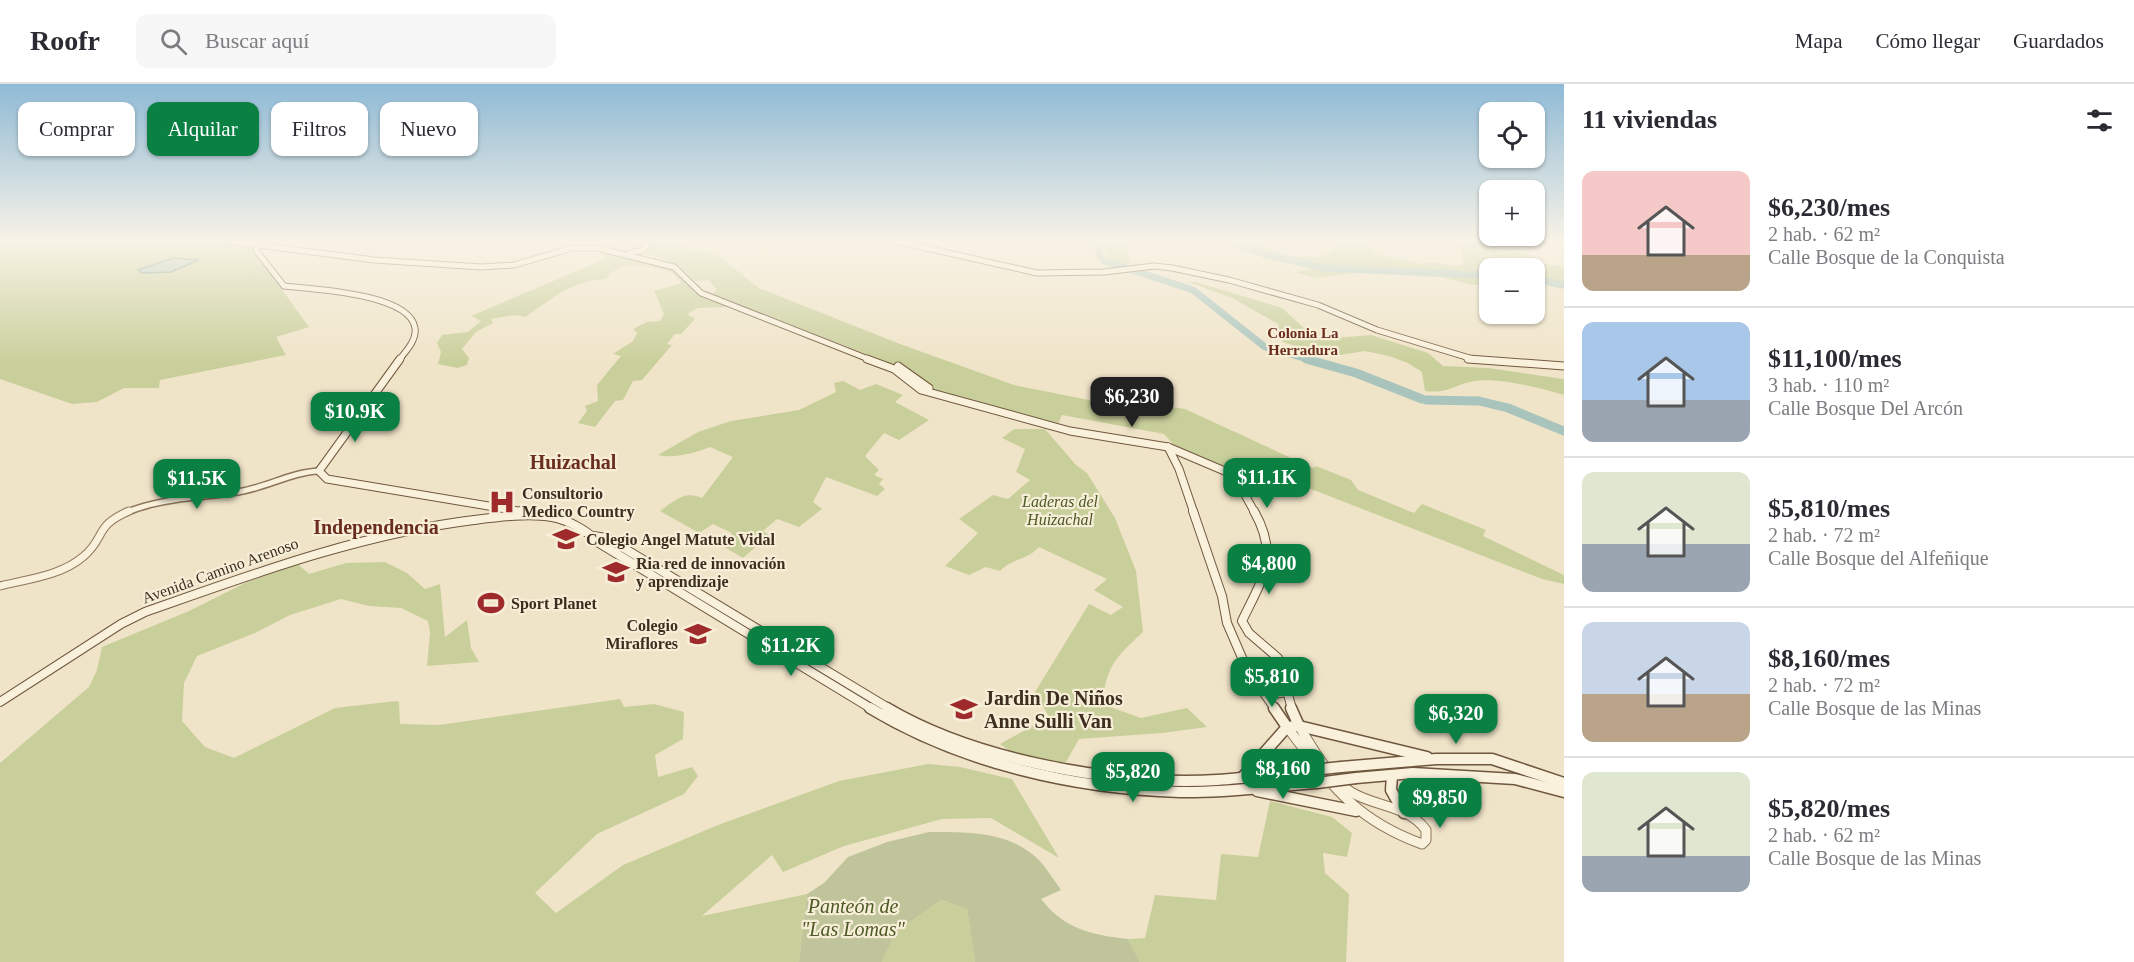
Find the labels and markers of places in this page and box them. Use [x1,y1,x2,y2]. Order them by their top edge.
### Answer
pin: $6,230 [1083,377,1181,428]
pin: $10.9K [306,392,404,443]
pin: $11.1K [1218,458,1316,509]
pin: $11.5K [148,459,246,510]
place label: Consultorio Medico Country [522,485,634,521]
hospital icon: Consultorio Medico Country [487,487,517,517]
school or university icon: Colegio Angel Matute Vidal [551,524,581,554]
place label: Colegio Angel Matute Vidal [586,531,775,549]
pin: $4,800 [1220,544,1318,595]
place label: Ria red de innovación y aprendizaje [636,555,786,591]
school or university icon: Ria red de innovación y aprendizaje [601,557,631,587]
sports icon: Sport Planet [476,588,506,618]
place label: Sport Planet [511,595,597,613]
place label: Colegio Miraflores [605,617,678,652]
school or university icon: Colegio Miraflores [683,619,713,649]
pin: $11.2K [742,626,840,677]
pin: $5,810 [1223,657,1321,708]
place label: Jardin De Niños Anne Sulli Van [984,687,1123,732]
school or university icon: Jardin De Niños Anne Sulli Van [949,694,979,724]
pin: $6,320 [1407,694,1505,745]
pin: $8,160 [1234,749,1332,800]
pin: $5,820 [1084,752,1182,803]
pin: $9,850 [1391,778,1489,829]

